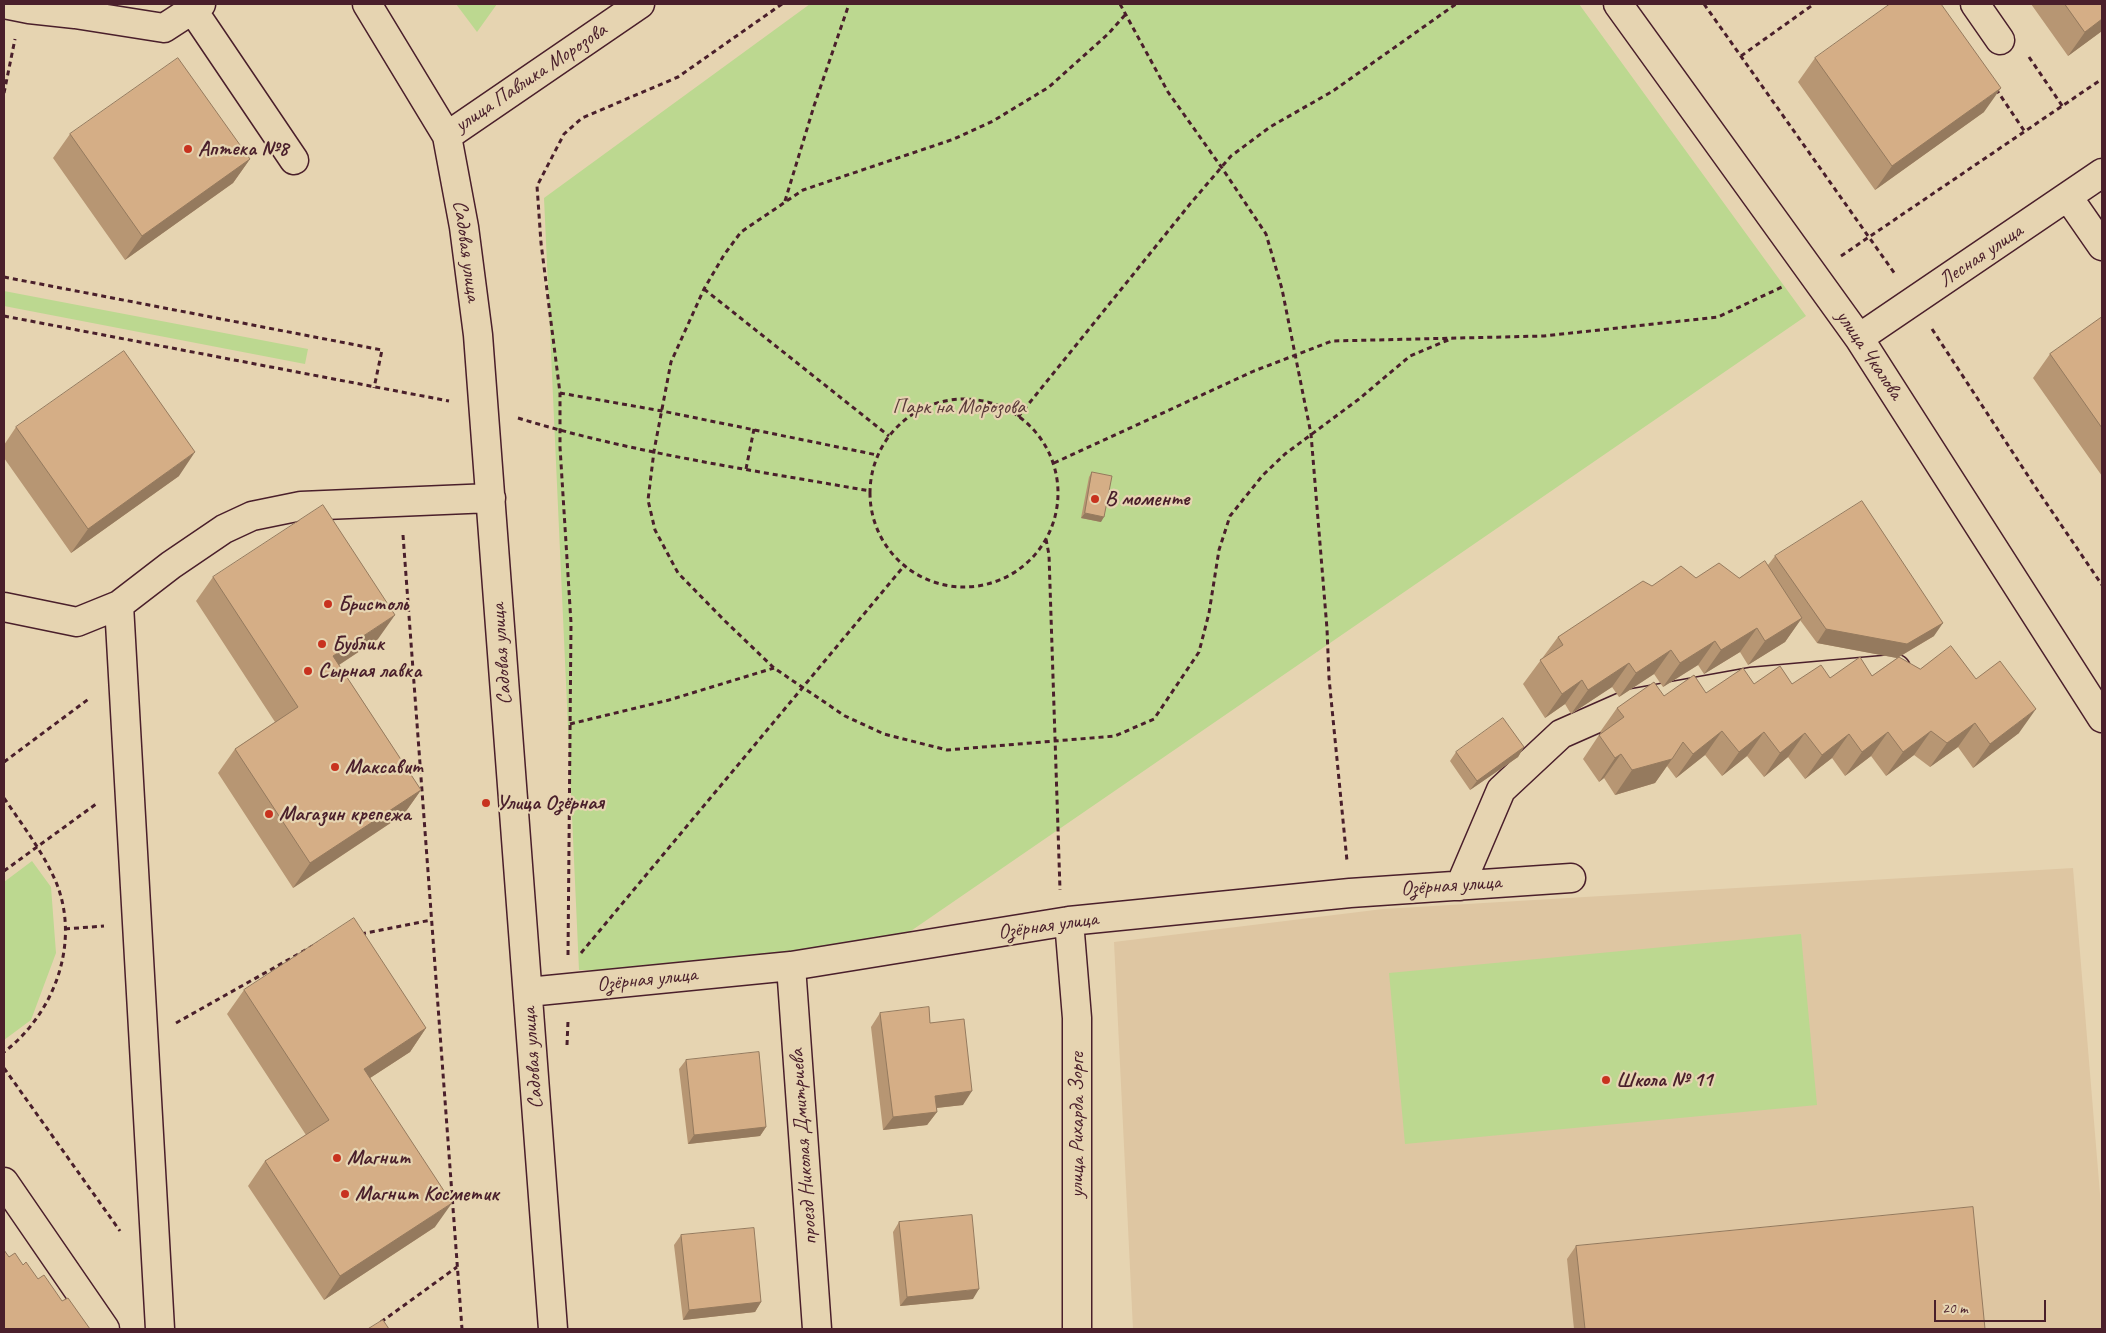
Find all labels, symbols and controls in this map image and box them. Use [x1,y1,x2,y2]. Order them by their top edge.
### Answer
street label: улица Павлика Морозова [450,18,612,138]
place label: Аптека №8 [198,136,288,162]
marker: Аптека №8 [182,143,194,155]
street label: Садовая улица [446,199,486,303]
street label: Лесная улица [1934,219,2028,293]
street label: улица Чкалова [1830,305,1908,405]
park label: Парк на Морозова [893,394,1025,420]
place label: В моменте [1105,486,1189,512]
marker: В моменте [1089,493,1101,505]
place label: Бристоль [338,591,408,617]
marker: Бристоль [322,598,334,610]
street label: Садовая улица [486,602,518,706]
place label: Бублик [332,631,384,657]
marker: Бублик [316,638,328,650]
place label: Сырная лавка [318,658,421,684]
marker: Сырная лавка [302,665,314,677]
place label: Максавит [345,754,422,780]
marker: Максавит [329,761,341,773]
place label: Улица Озёрная [496,790,604,816]
marker: Улица Озёрная [480,797,492,809]
place label: Магазин крепежа [279,801,411,827]
marker: Магазин крепежа [263,808,275,820]
street label: Озёрная улица [1400,870,1502,902]
street label: Озёрная улица [997,907,1099,945]
street label: Озёрная улица [596,962,698,998]
street label: Садовая улица [517,1006,549,1110]
street label: проезд Николая Дмитриева [785,1048,823,1246]
street label: улица Рихарда Зорге [1064,1052,1090,1198]
place label: Школа № 11 [1616,1067,1712,1093]
marker: Школа № 11 [1600,1074,1612,1086]
place label: Магнит [347,1145,410,1171]
marker: Магнит [331,1152,343,1164]
place label: Магнит Косметик [355,1181,499,1207]
marker: Магнит Косметик [339,1188,351,1200]
scale bar [1936,1290,2048,1322]
text: 20 m [1942,1299,1968,1318]

